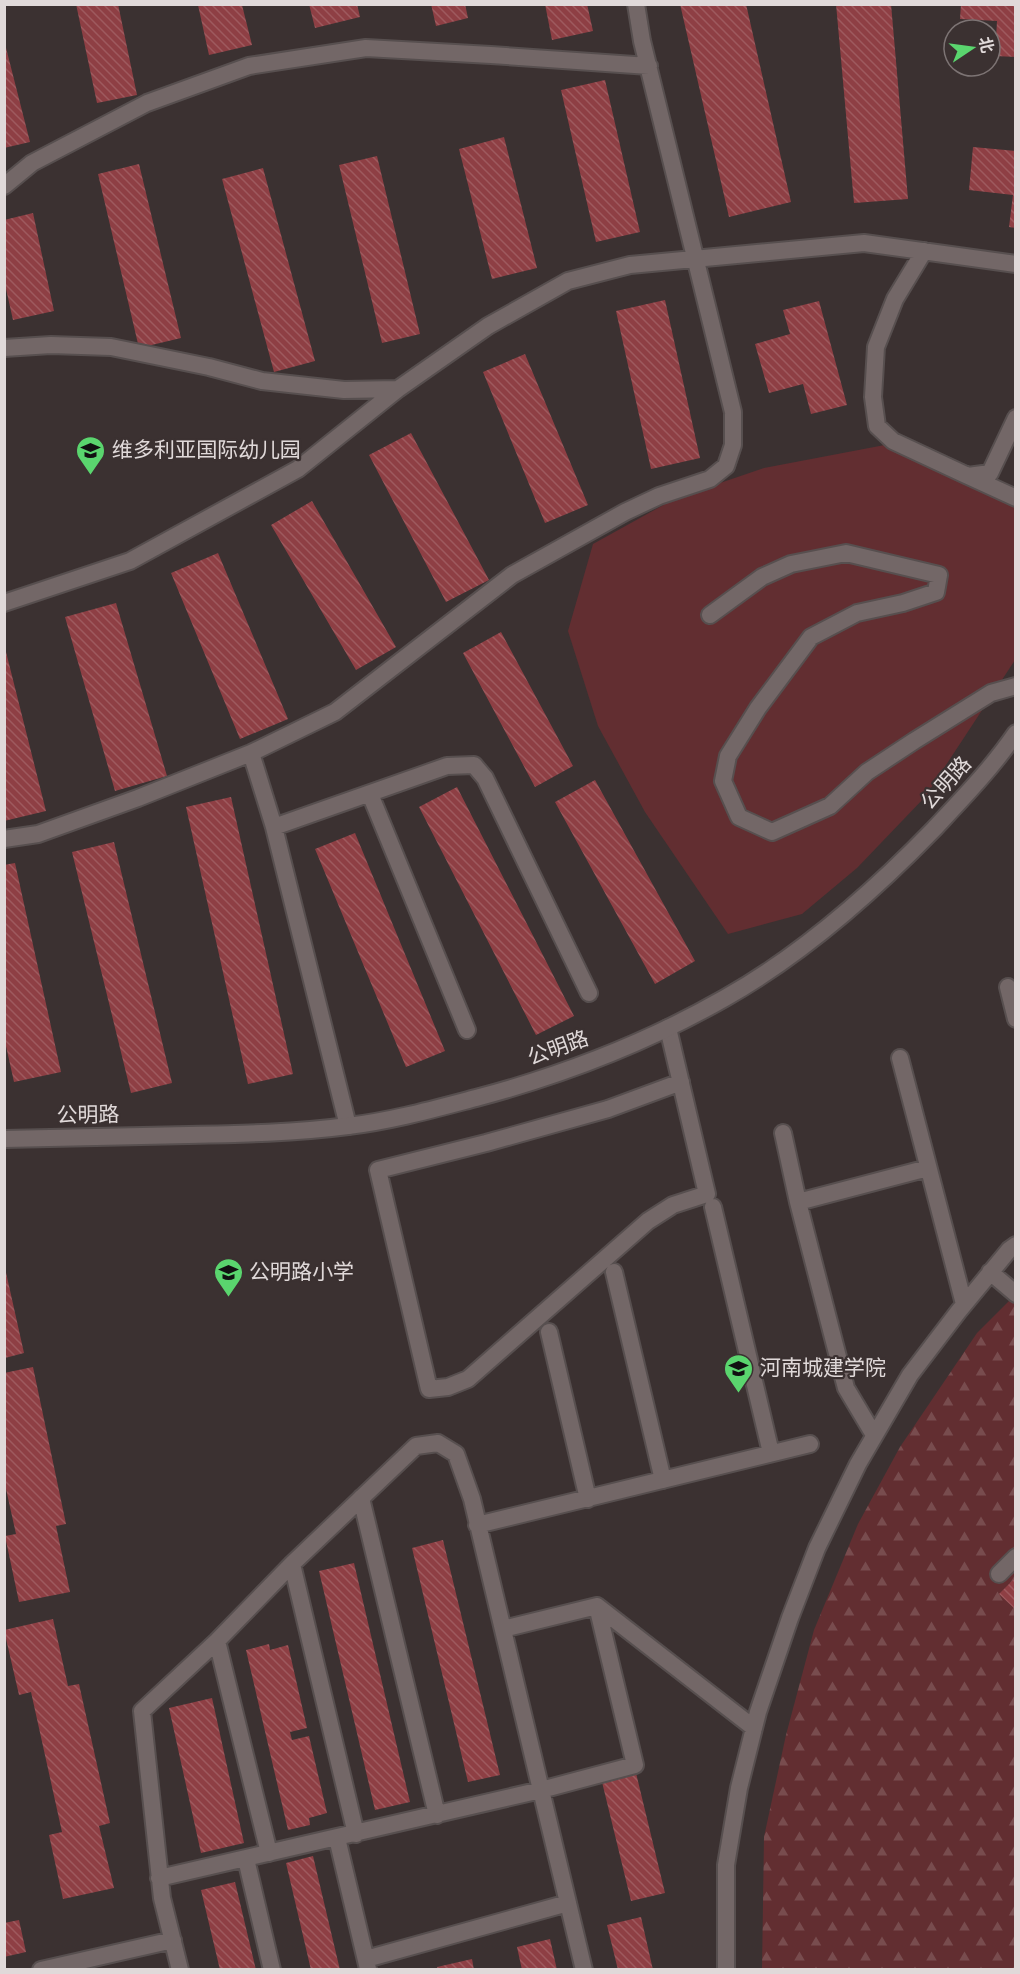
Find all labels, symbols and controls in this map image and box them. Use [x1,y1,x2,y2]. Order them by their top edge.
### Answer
north arrow [942,18,1002,78]
text: 北 [975,34,999,55]
school or university icon: 维多利亚国际幼儿园 [75,434,107,476]
place label: 维多利亚国际幼儿园 [112,434,301,462]
street label: 公明路 [913,749,976,814]
street label: 公明路 [523,1022,592,1070]
street label: 公明路 [56,1098,120,1128]
school or university icon: 公明路小学 [212,1256,244,1298]
place label: 公明路小学 [249,1256,354,1284]
school or university icon: 河南城建学院 [723,1352,755,1394]
place label: 河南城建学院 [760,1352,886,1380]

